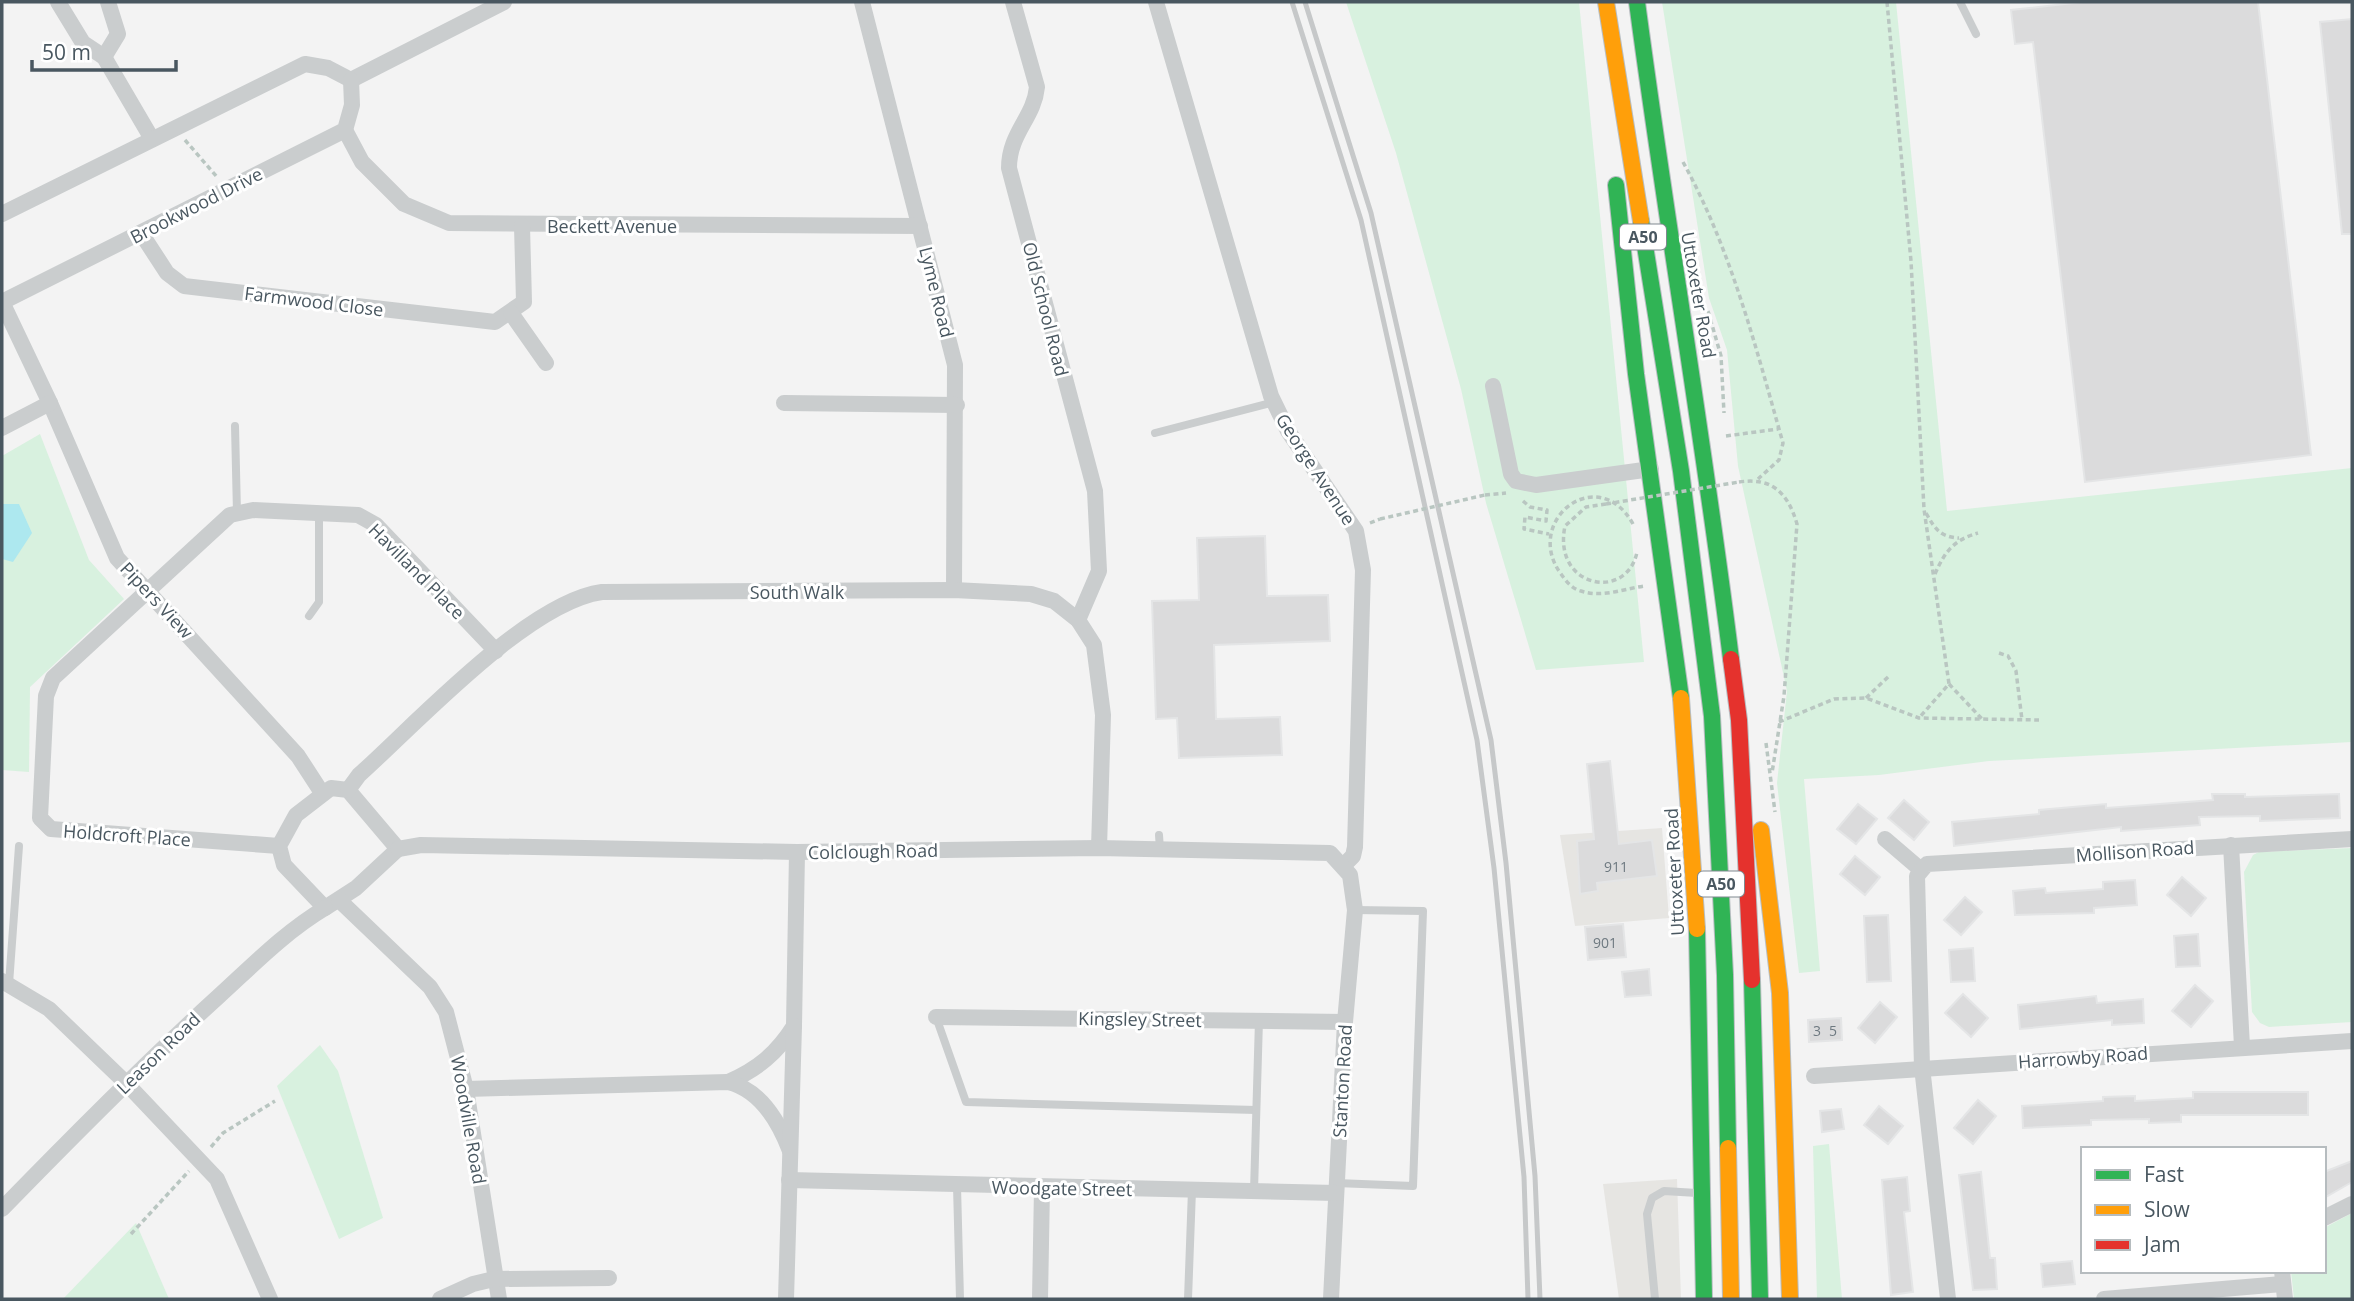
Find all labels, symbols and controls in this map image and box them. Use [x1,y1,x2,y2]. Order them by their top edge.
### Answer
scale bar [32,28,175,72]
text: 50 m [42,38,91,66]
street label: Brookwood Drive [126,161,266,249]
street label: Beckett Avenue [547,214,677,238]
road number: A50 [1620,224,1666,249]
street label: Uttoxeter Road [1676,230,1722,360]
street label: Old School Road [1018,239,1074,379]
street label: Lyme Road [914,244,960,340]
street label: Farmwood Close [243,281,385,321]
street label: George Avenue [1271,409,1361,529]
street label: Havilland Place [364,518,470,624]
street label: Pipers View [115,557,199,643]
street label: South Walk [750,580,845,604]
street label: Uttoxeter Road [1659,808,1689,936]
street label: Holdcroft Place [62,819,192,851]
street label: Mollison Road [2075,835,2195,867]
street label: Colclough Road [808,838,938,864]
house number: 911 [1604,857,1628,876]
road number: A50 [1698,872,1744,897]
house number: 901 [1593,933,1617,952]
street label: Kingsley Street [1078,1006,1202,1032]
street label: Leason Road [111,1007,205,1099]
house number: 3 [1813,1021,1821,1040]
house number: 5 [1829,1021,1837,1040]
street label: Stanton Road [1327,1024,1357,1138]
street label: Harrowby Road [2017,1040,2149,1074]
street label: Woodville Road [446,1054,492,1186]
legend [2081,1147,2326,1273]
text: Fast [2144,1160,2184,1188]
street label: Woodgate Street [992,1175,1132,1201]
text: Slow [2144,1195,2190,1223]
text: Jam [2142,1230,2181,1258]

